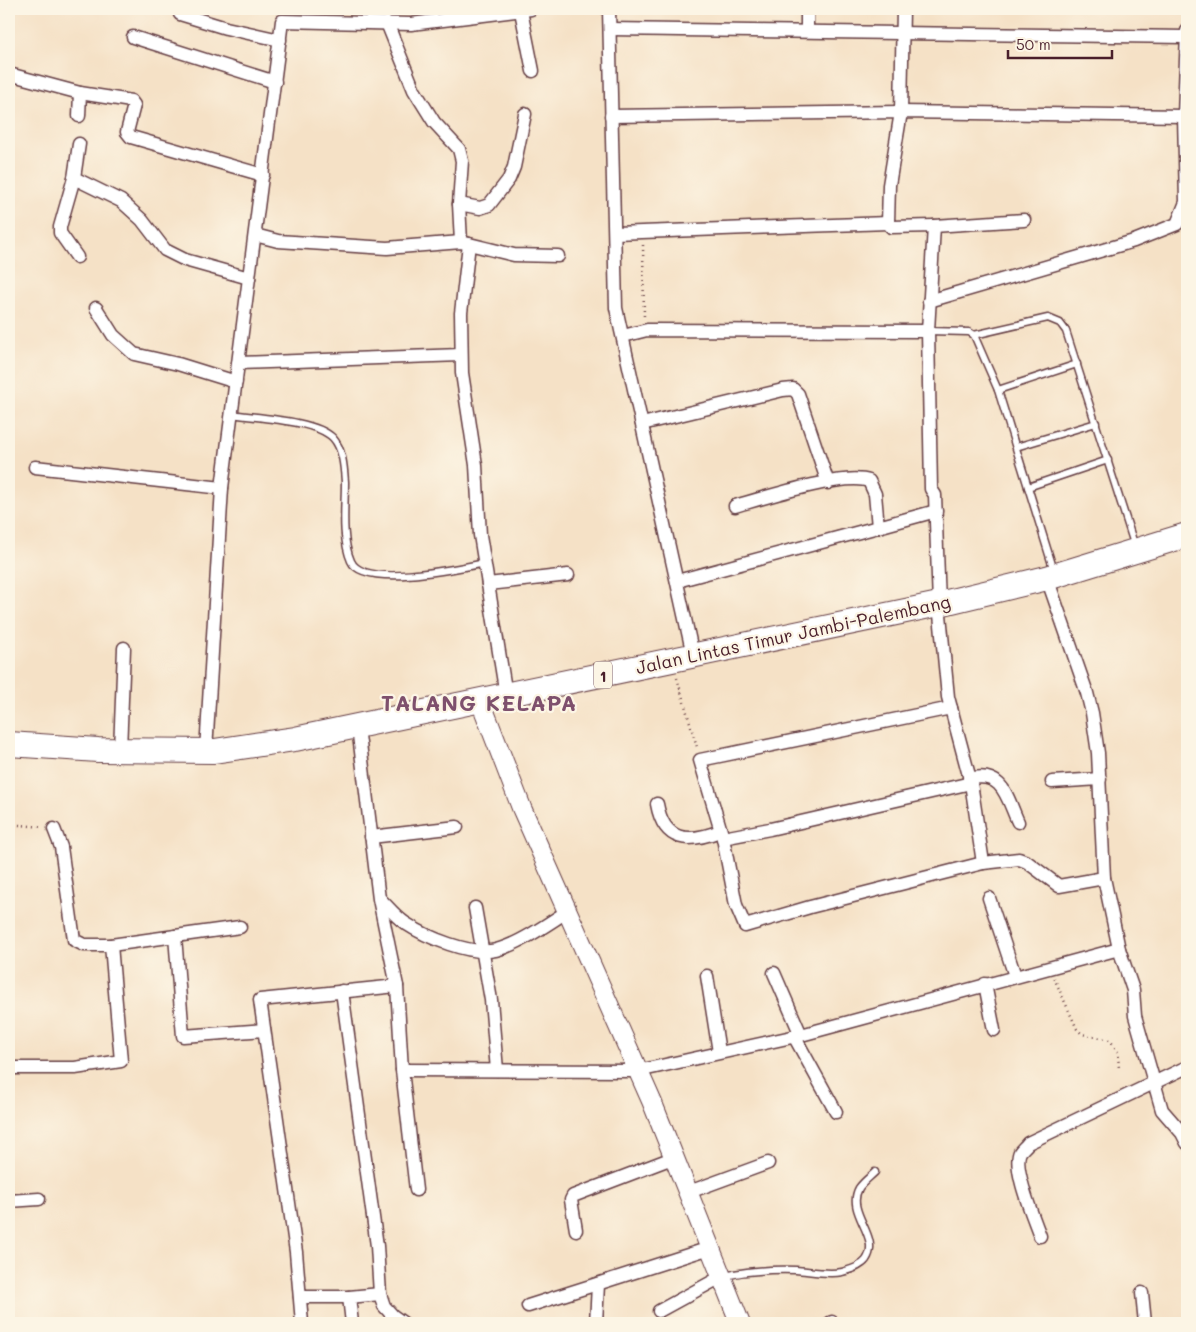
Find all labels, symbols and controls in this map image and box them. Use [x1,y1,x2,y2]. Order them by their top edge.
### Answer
scale bar [1008,28,1112,60]
text: 50 m [1016,34,1051,54]
street label: Jalan Lintas Timur Jambi-Palembang [634,589,952,679]
road number: 1 [594,662,612,688]
district label: TALANG KELAPA [381,688,577,717]

